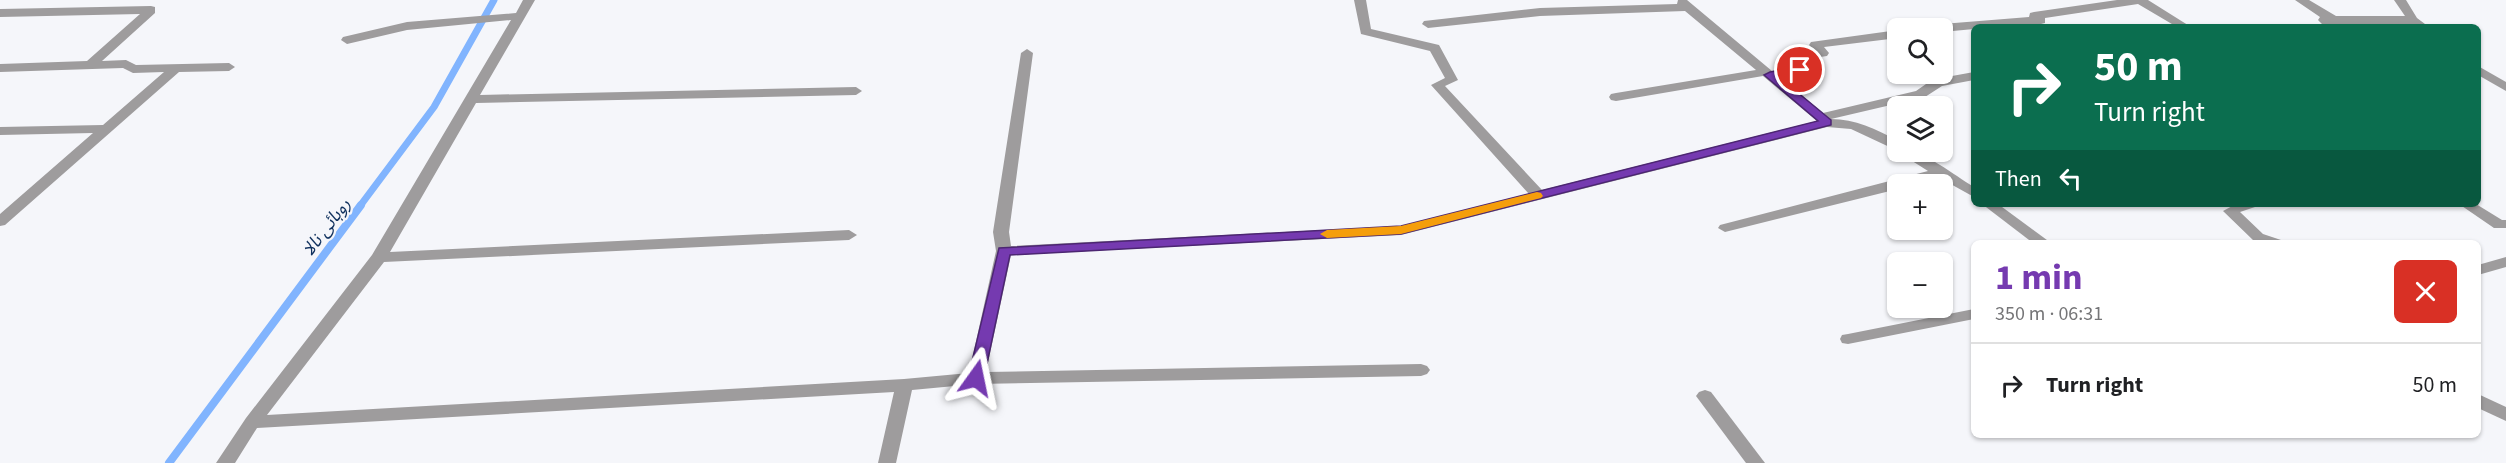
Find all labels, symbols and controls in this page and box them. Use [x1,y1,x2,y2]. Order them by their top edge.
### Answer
map controls [1887,18,1953,318]
button: search [1887,18,1953,84]
text: 50 m [2094,37,2183,97]
pin [1774,44,1825,95]
icon: right [1995,48,2073,126]
icon: arrive [1783,53,1816,86]
text: Turn right [2094,93,2205,132]
button: layers [1887,96,1953,162]
icon: left [2054,162,2087,195]
text: Then [1995,163,2042,195]
button: + [1887,174,1953,240]
water label: روہائی نالا [296,193,357,262]
button: − [1887,252,1953,318]
text: 1 min [1995,252,2083,303]
button: close [2394,260,2457,323]
text: 350 m · 06:31 [1995,300,2103,328]
position arrow [944,346,1008,410]
icon: right [1995,369,2028,402]
text: Turn right [2046,369,2143,401]
text: 50 m [2412,369,2457,401]

